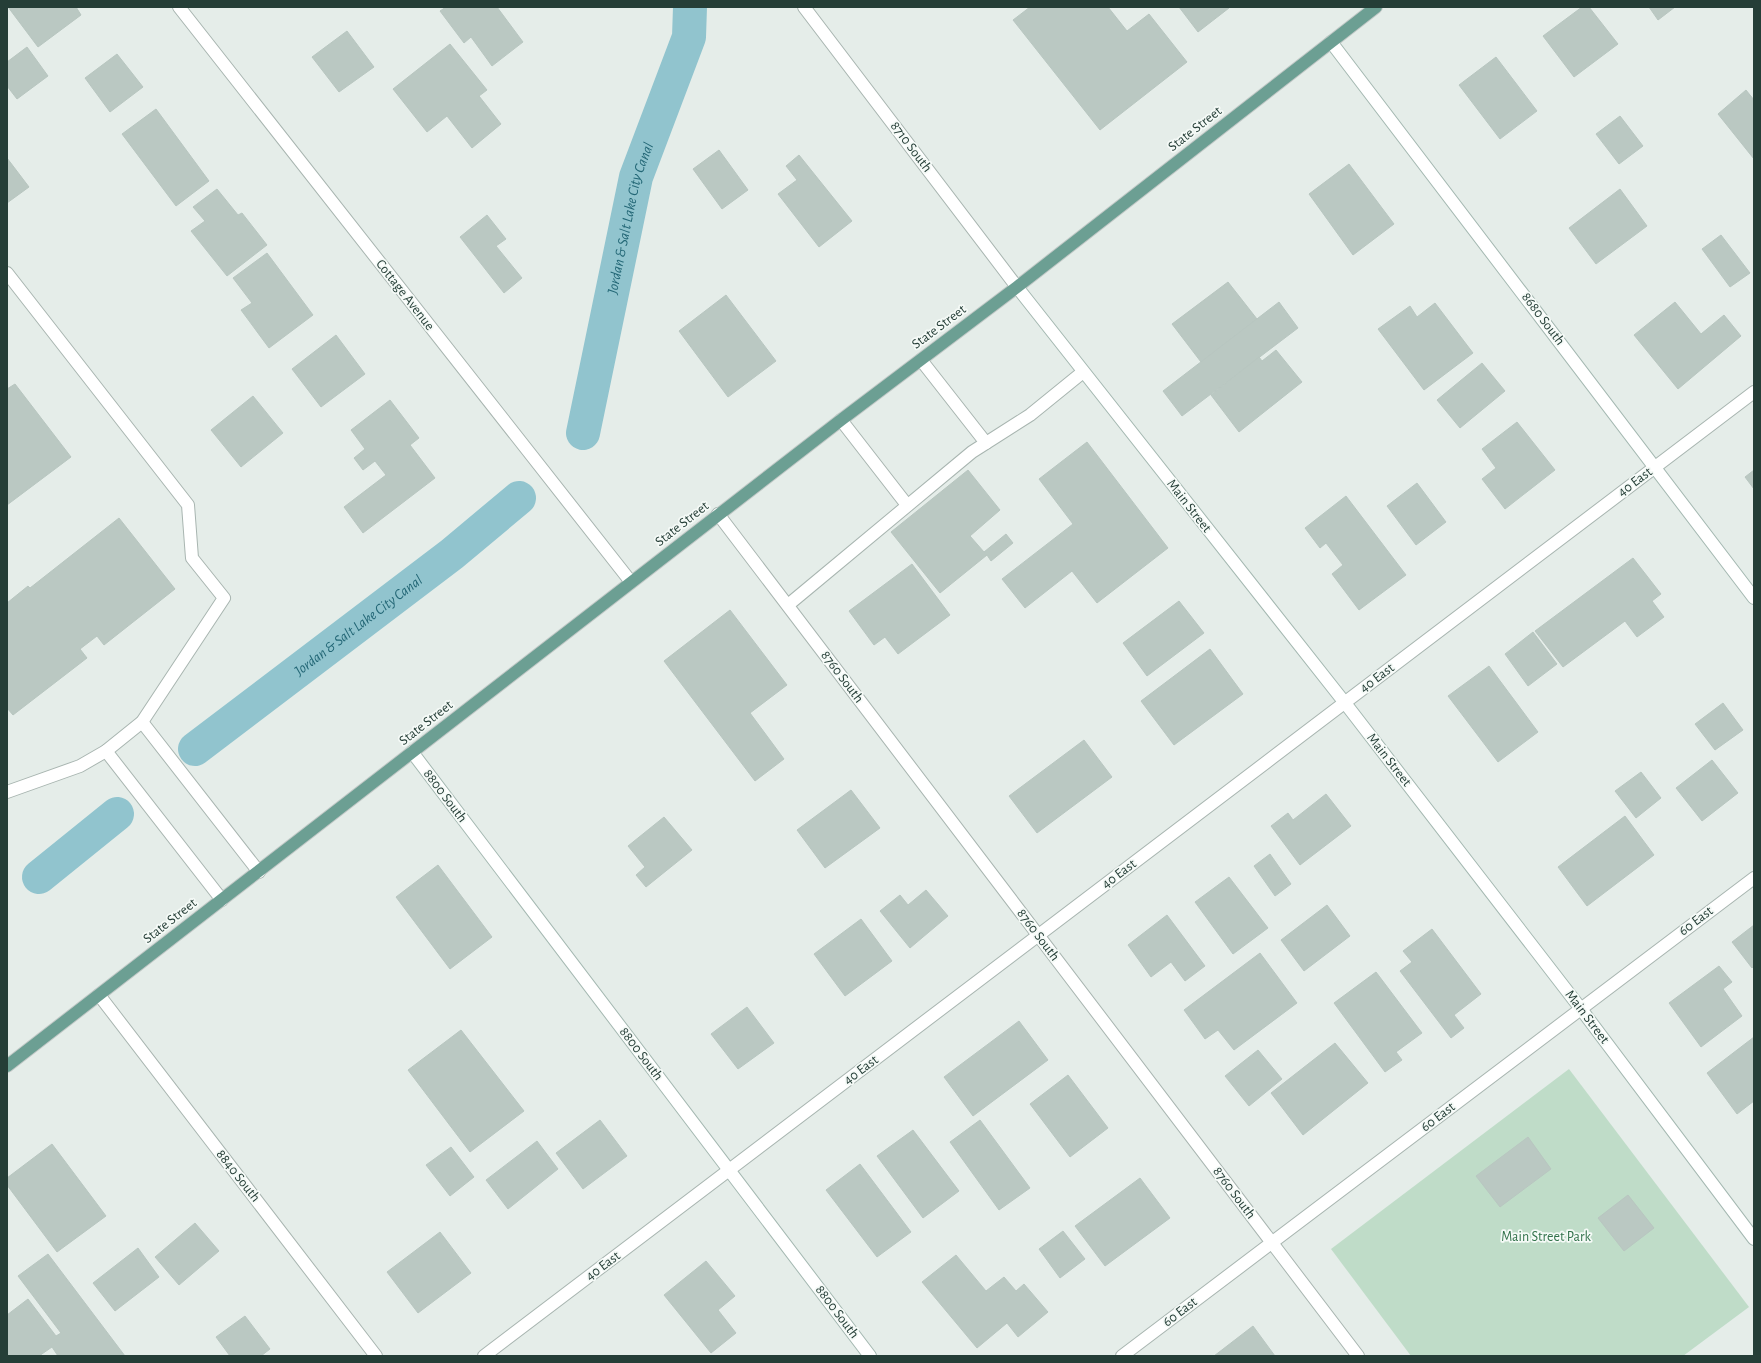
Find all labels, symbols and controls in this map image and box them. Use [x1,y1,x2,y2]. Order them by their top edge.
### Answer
street label: State Street [1166,104,1225,154]
street label: 8710 South [888,119,934,175]
water label: Jordan & Salt Lake City Canal [604,140,656,296]
street label: Cottage Avenue [373,257,437,333]
street label: 8680 South [1519,290,1567,348]
street label: State Street [909,302,969,352]
street label: 40 East [1615,464,1655,499]
street label: Main Street [1164,477,1214,536]
street label: State Street [653,499,712,549]
water label: Jordan & Salt Lake City Canal [291,572,425,679]
street label: 8760 South [818,648,866,706]
street label: 40 East [1357,660,1397,695]
street label: State Street [397,698,456,748]
street label: Main Street [1364,731,1414,790]
street label: 8800 South [421,767,469,825]
street label: 40 East [1099,856,1139,891]
street label: State Street [141,896,200,946]
street label: 60 East [1676,903,1716,938]
street label: 8760 South [1014,906,1062,964]
street label: Main Street [1562,988,1612,1047]
street label: 8800 South [617,1025,665,1083]
street label: 40 East [841,1052,881,1087]
street label: 60 East [1418,1099,1458,1134]
street label: 8840 South [213,1147,263,1205]
street label: 8760 South [1210,1164,1258,1222]
park label: Main Street Park [1501,1230,1591,1244]
street label: 40 East [583,1248,623,1283]
street label: 8800 South [813,1283,861,1341]
street label: 60 East [1160,1294,1200,1329]

